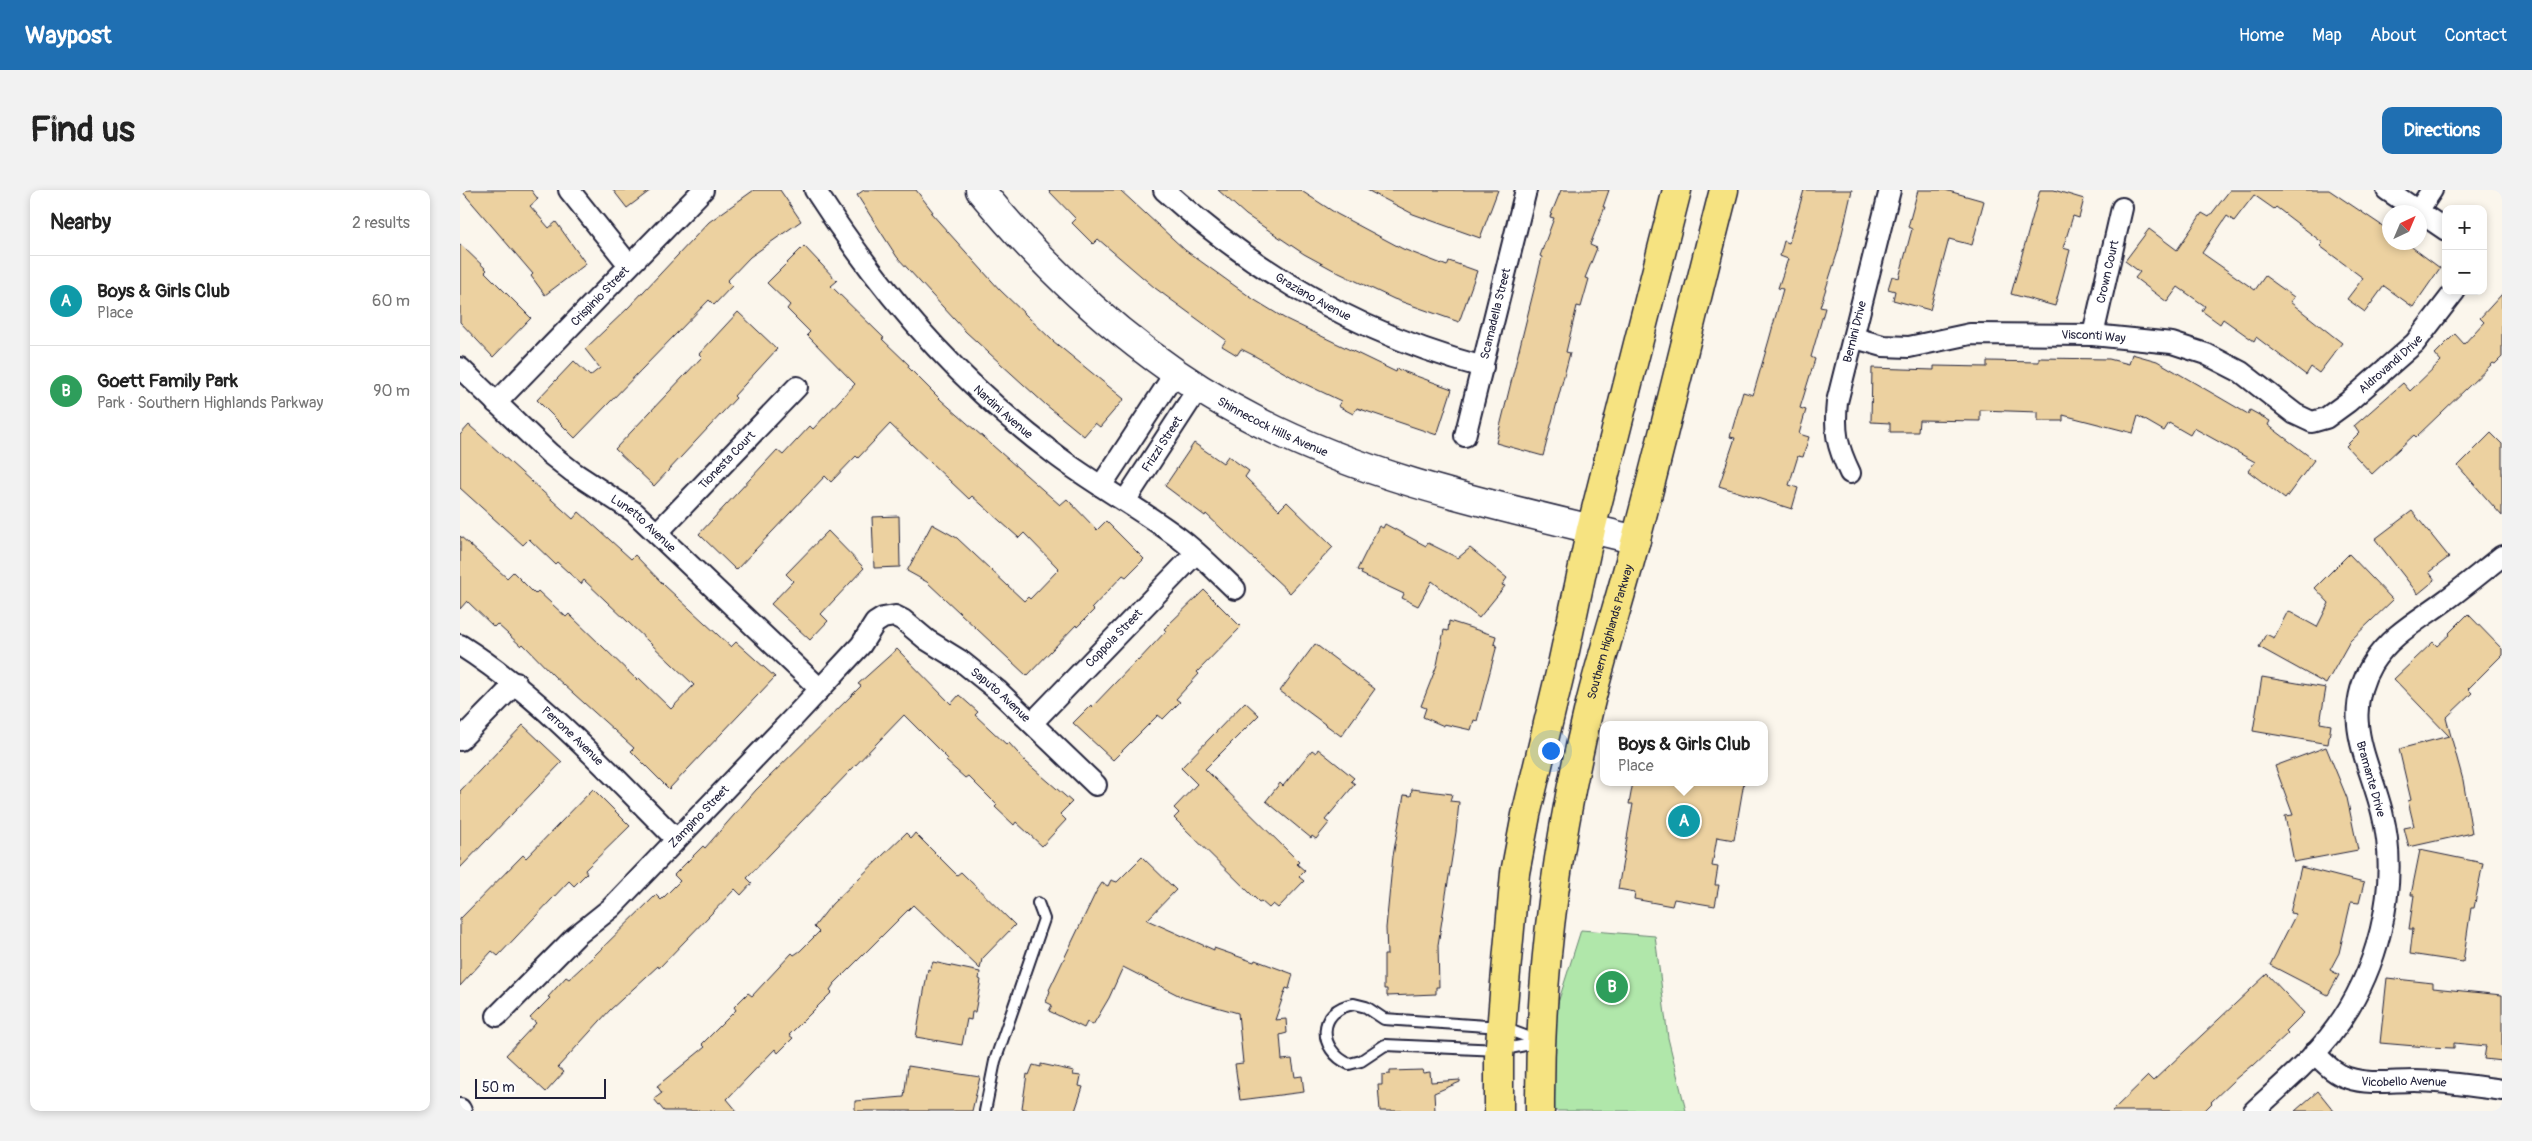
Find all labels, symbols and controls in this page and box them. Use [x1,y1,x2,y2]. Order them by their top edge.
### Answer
text: Waypost [25,21,112,50]
text: Home [2239,24,2284,47]
text: Map [2312,24,2342,47]
text: About [2370,24,2416,47]
text: Contact [2444,24,2507,47]
button: Directions [2382,107,2502,154]
text: Find us [30,108,135,152]
north arrow [2382,205,2427,250]
map controls [2442,205,2487,295]
button: + [2442,205,2487,250]
text: Nearby [50,209,111,236]
text: 2 results [352,213,410,233]
street label: Crown Court [2093,239,2122,305]
button: − [2442,250,2487,295]
street label: Crispinio Street [568,263,633,330]
street label: Scamadella Street [1477,267,1514,361]
street label: Graziano Avenue [1272,270,1353,325]
text: Boys & Girls Club [97,279,230,303]
text: A [61,291,71,311]
text: 60 m [372,291,410,311]
street label: Bernini Drive [1840,299,1870,364]
text: Place [97,303,133,323]
street label: Visconti Way [2061,328,2126,346]
street label: Aldrovandi Drive [2356,332,2426,397]
text: Goett Family Park [97,369,238,393]
text: B [61,381,71,401]
text: 90 m [373,381,410,401]
street label: Nardini Avenue [970,382,1036,442]
text: Park · Southern Highlands Parkway [97,393,323,413]
street label: Shinnecock Hills Avenue [1215,394,1330,460]
street label: Frizzi Street [1139,413,1186,475]
street label: Tionesta Court [696,428,759,493]
street label: Lunetto Avenue [608,492,679,556]
street label: Southern Highlands Parkway [1584,563,1637,701]
street label: Coppola Street [1083,606,1146,671]
street label: Saputo Avenue [967,665,1033,726]
street label: Perrone Avenue [538,704,606,769]
popup [1600,721,1768,786]
text: Boys & Girls Club [1618,732,1750,756]
your location [1538,738,1564,764]
street label: Bramante Drive [2353,739,2389,819]
text: Place [1618,756,1654,776]
street label: Zampino Street [666,782,733,851]
pin: A [1668,802,1700,840]
pin: B [1596,968,1628,1006]
street label: Vicobello Avenue [2360,1074,2447,1091]
scale bar [475,1076,606,1099]
text: 50 m [482,1079,515,1096]

